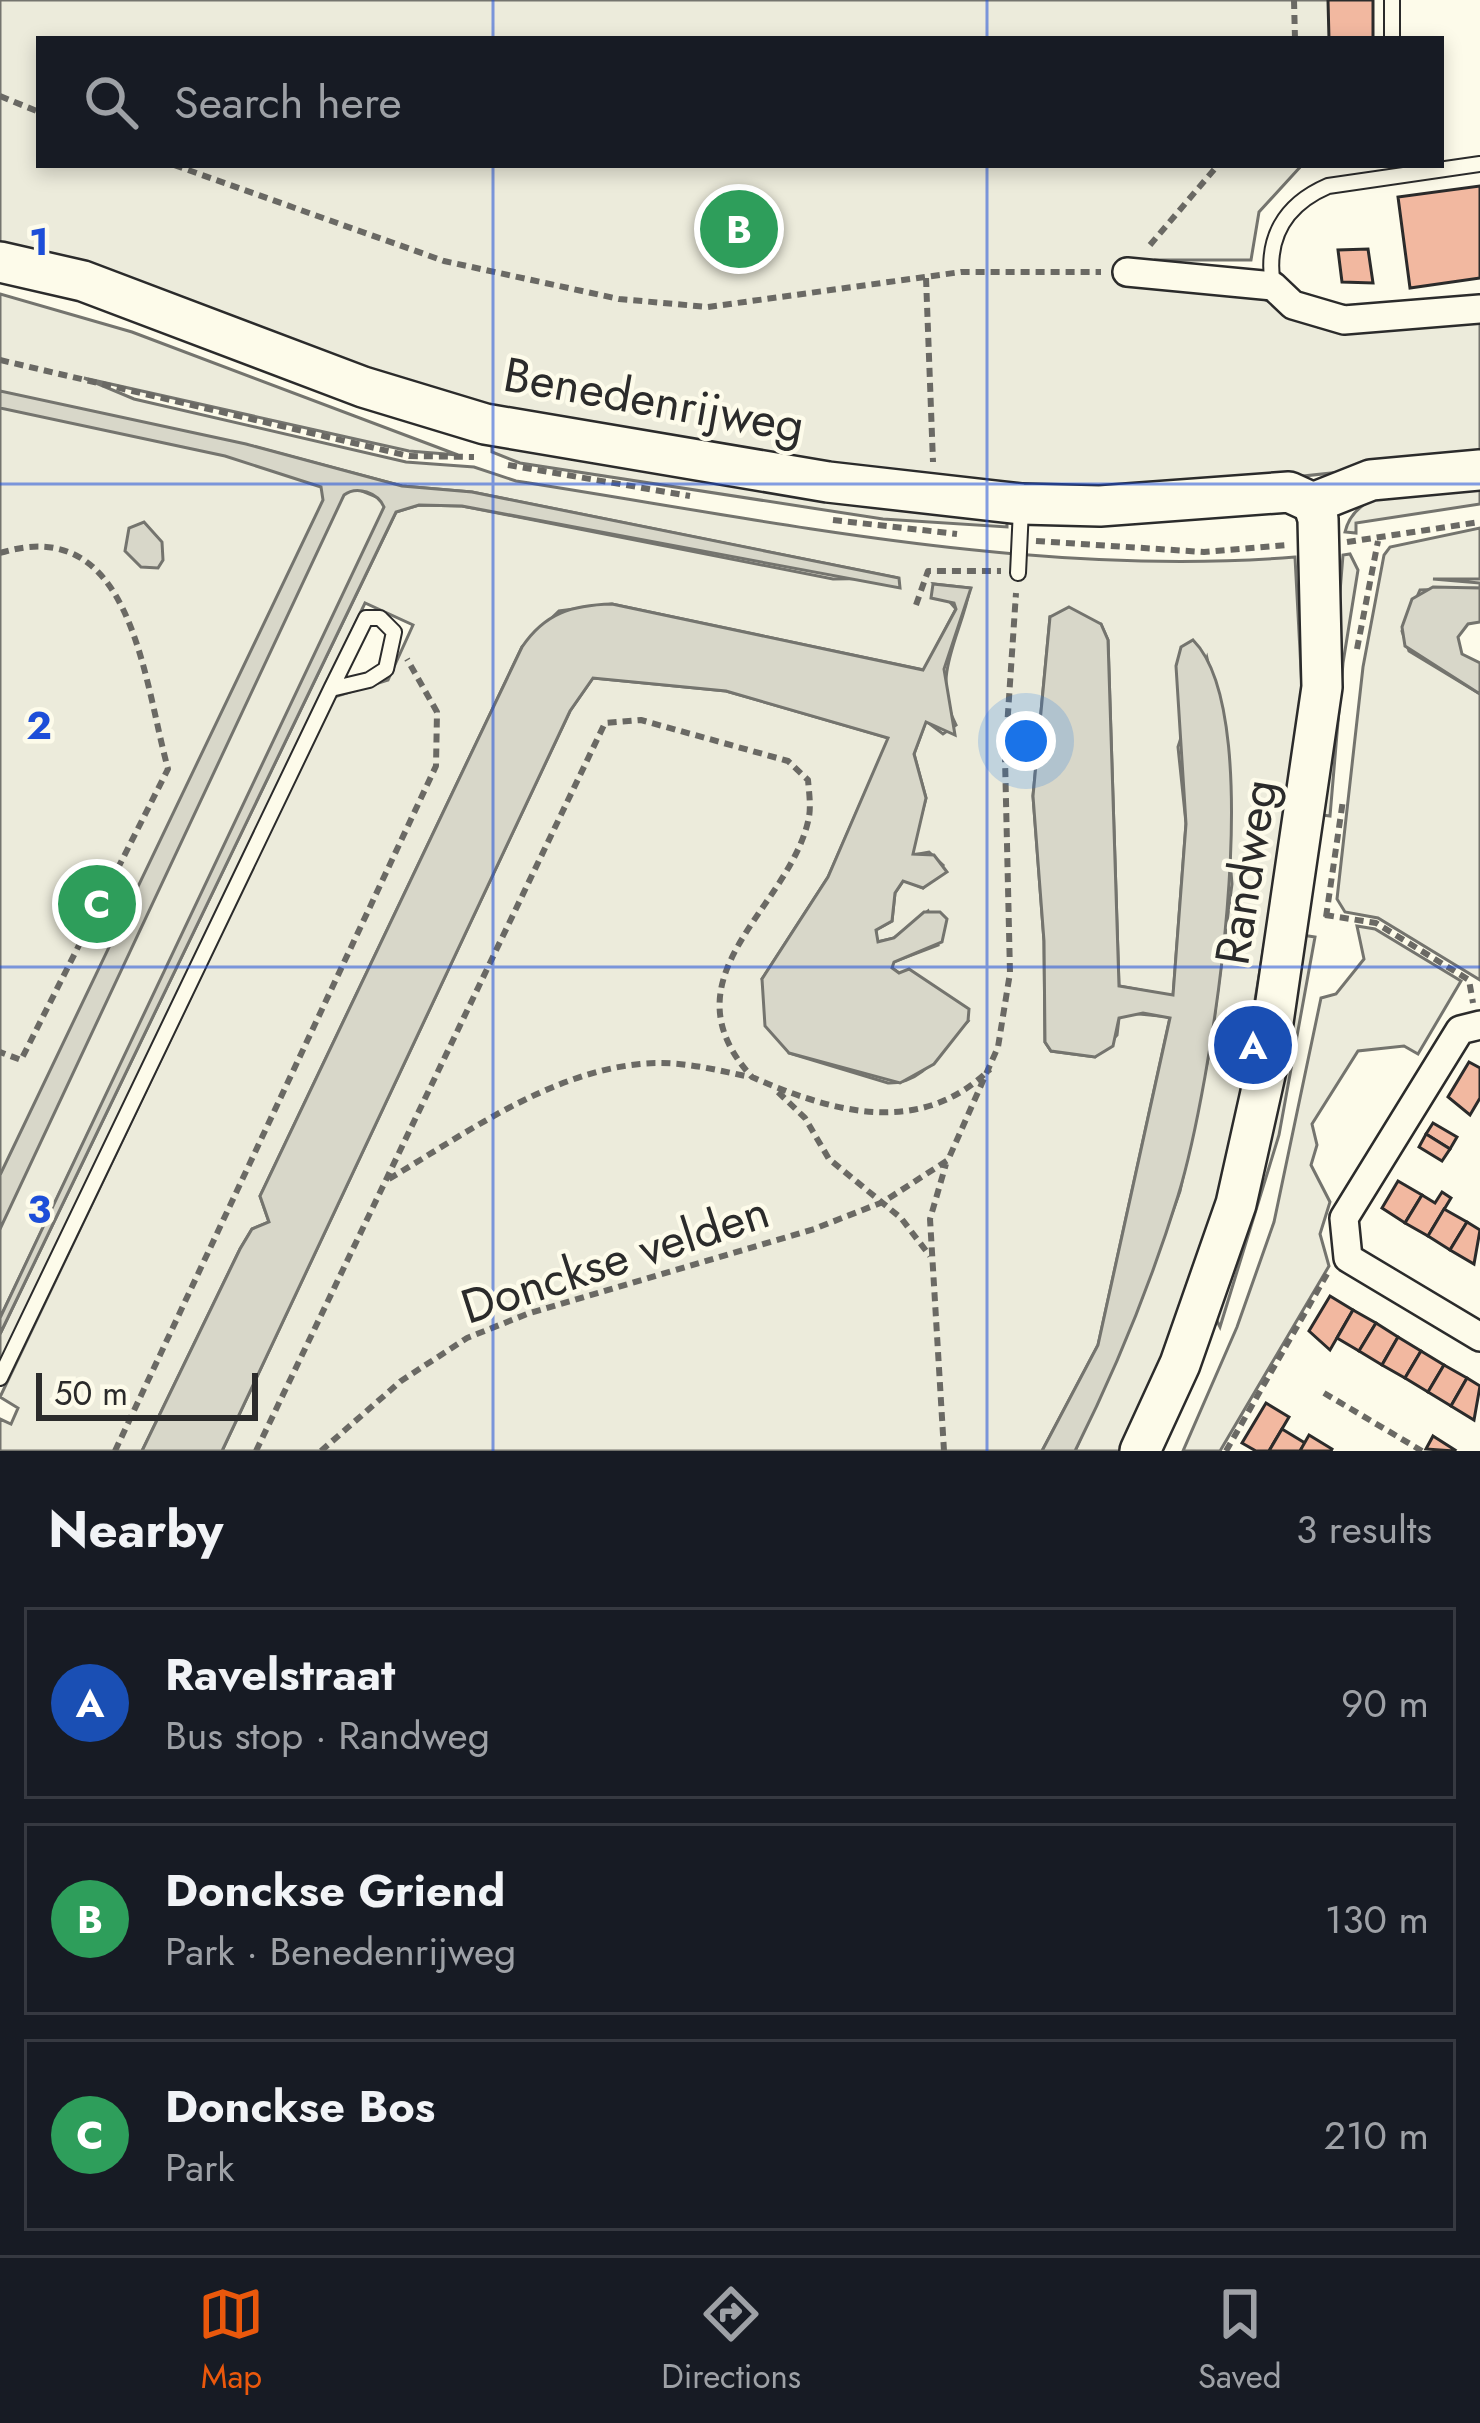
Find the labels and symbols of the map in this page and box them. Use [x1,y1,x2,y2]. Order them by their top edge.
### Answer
pin: B [700,184,778,274]
text: 1 [29,213,49,270]
street label: Benedenrijweg [498,340,810,460]
text: 2 [26,697,52,754]
your location [996,711,1056,771]
street label: Randweg [1197,774,1295,970]
pin: C [58,859,136,949]
pin: A [1214,1000,1292,1090]
street label: Donckse velden [452,1177,778,1341]
text: 3 [27,1181,51,1238]
scale bar [36,1367,258,1420]

